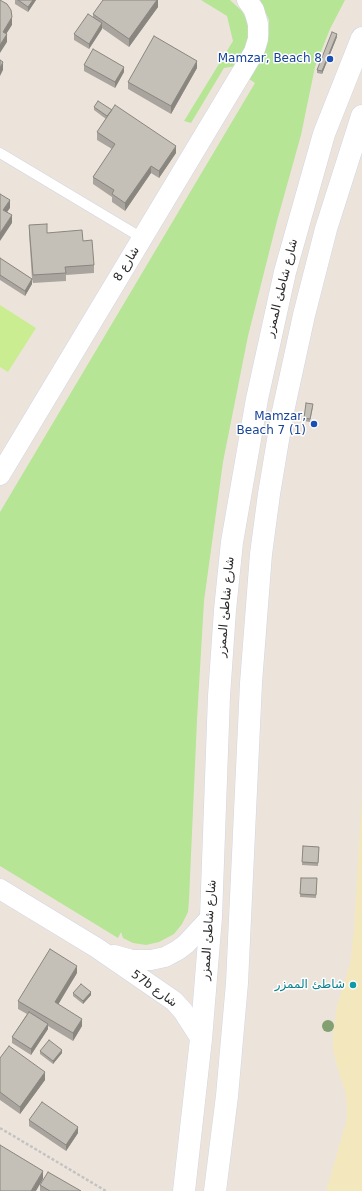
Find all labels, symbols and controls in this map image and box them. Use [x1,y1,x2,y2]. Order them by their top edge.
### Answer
place label: Mamzar, Beach 8 [218,52,322,66]
marker: Mamzar, Beach 8 [325,54,335,64]
street label: شارع شاطئ الممزر [263,237,301,339]
street label: شارع 8 [111,244,143,284]
place label: Mamzar, Beach 7 (1) [237,410,306,438]
marker: Mamzar, Beach 7 (1) [309,419,319,429]
street label: شارع شاطئ الممزر [214,556,238,658]
street label: شارع شاطئ الممزر [198,879,220,981]
street label: 57b شارع [128,967,180,1011]
place label: شاطئ الممزر [275,978,345,992]
marker: شاطئ الممزر [348,980,358,990]

